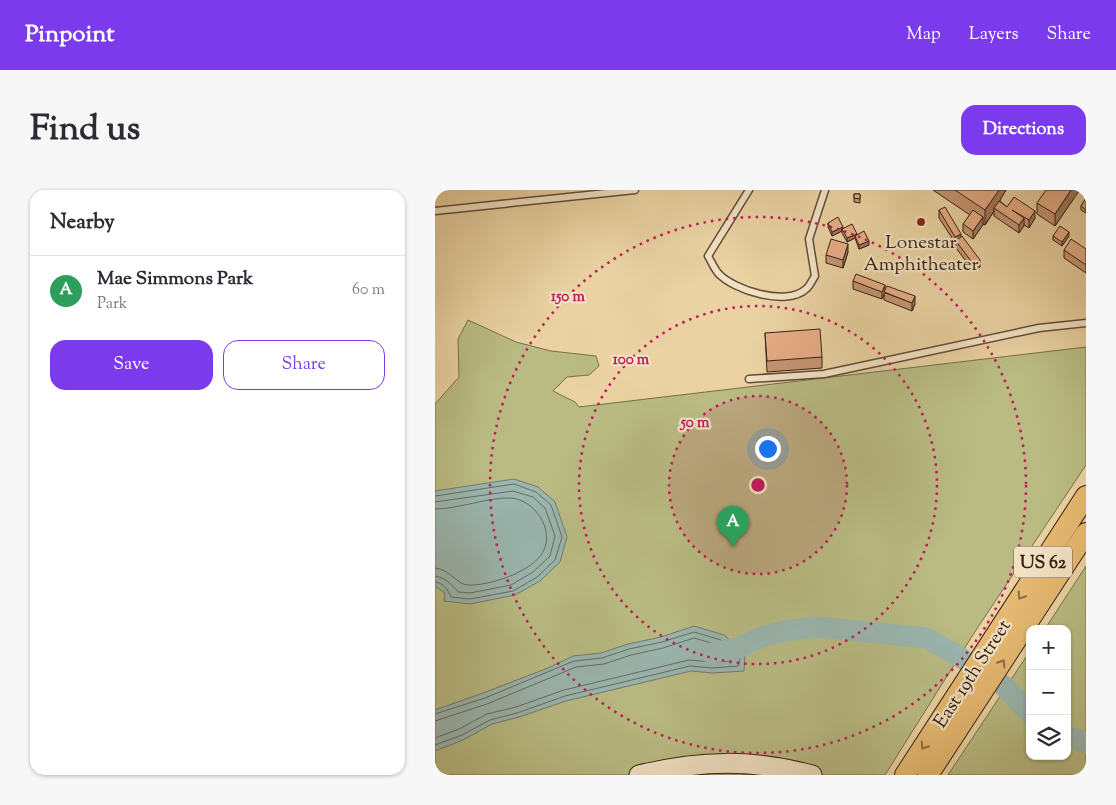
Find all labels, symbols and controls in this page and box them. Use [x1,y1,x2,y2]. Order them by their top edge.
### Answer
text: Pinpoint [25,18,114,52]
text: Map [906,22,941,48]
text: Layers [969,22,1019,48]
text: Share [1047,22,1091,48]
text: Find us [30,105,140,156]
button: Directions [961,105,1086,155]
text: Nearby [50,208,115,238]
marker: Lonestar Amphitheater [915,216,927,228]
place label: Lonestar Amphitheater [863,230,979,279]
text: Mae Simmons Park [97,266,253,293]
text: A [60,279,73,302]
text: 60 m [352,279,385,302]
text: 150 m [551,287,585,308]
text: Park [97,293,128,316]
button: Save [50,340,213,390]
button: Share [223,340,385,390]
text: 100 m [613,350,650,371]
text: 50 m [680,413,710,434]
your location [755,436,781,462]
centre of rings [749,476,767,494]
pin: A [717,506,749,547]
road number: US 62 [1014,547,1072,578]
one-way arrow [1018,590,1027,599]
street label: East 19th Street [928,614,1019,734]
map controls [1026,625,1071,760]
button: + [1026,625,1071,670]
one-way arrow [995,659,1005,668]
button: − [1026,670,1071,715]
button: layers [1026,715,1071,760]
one-way arrow [921,740,930,749]

